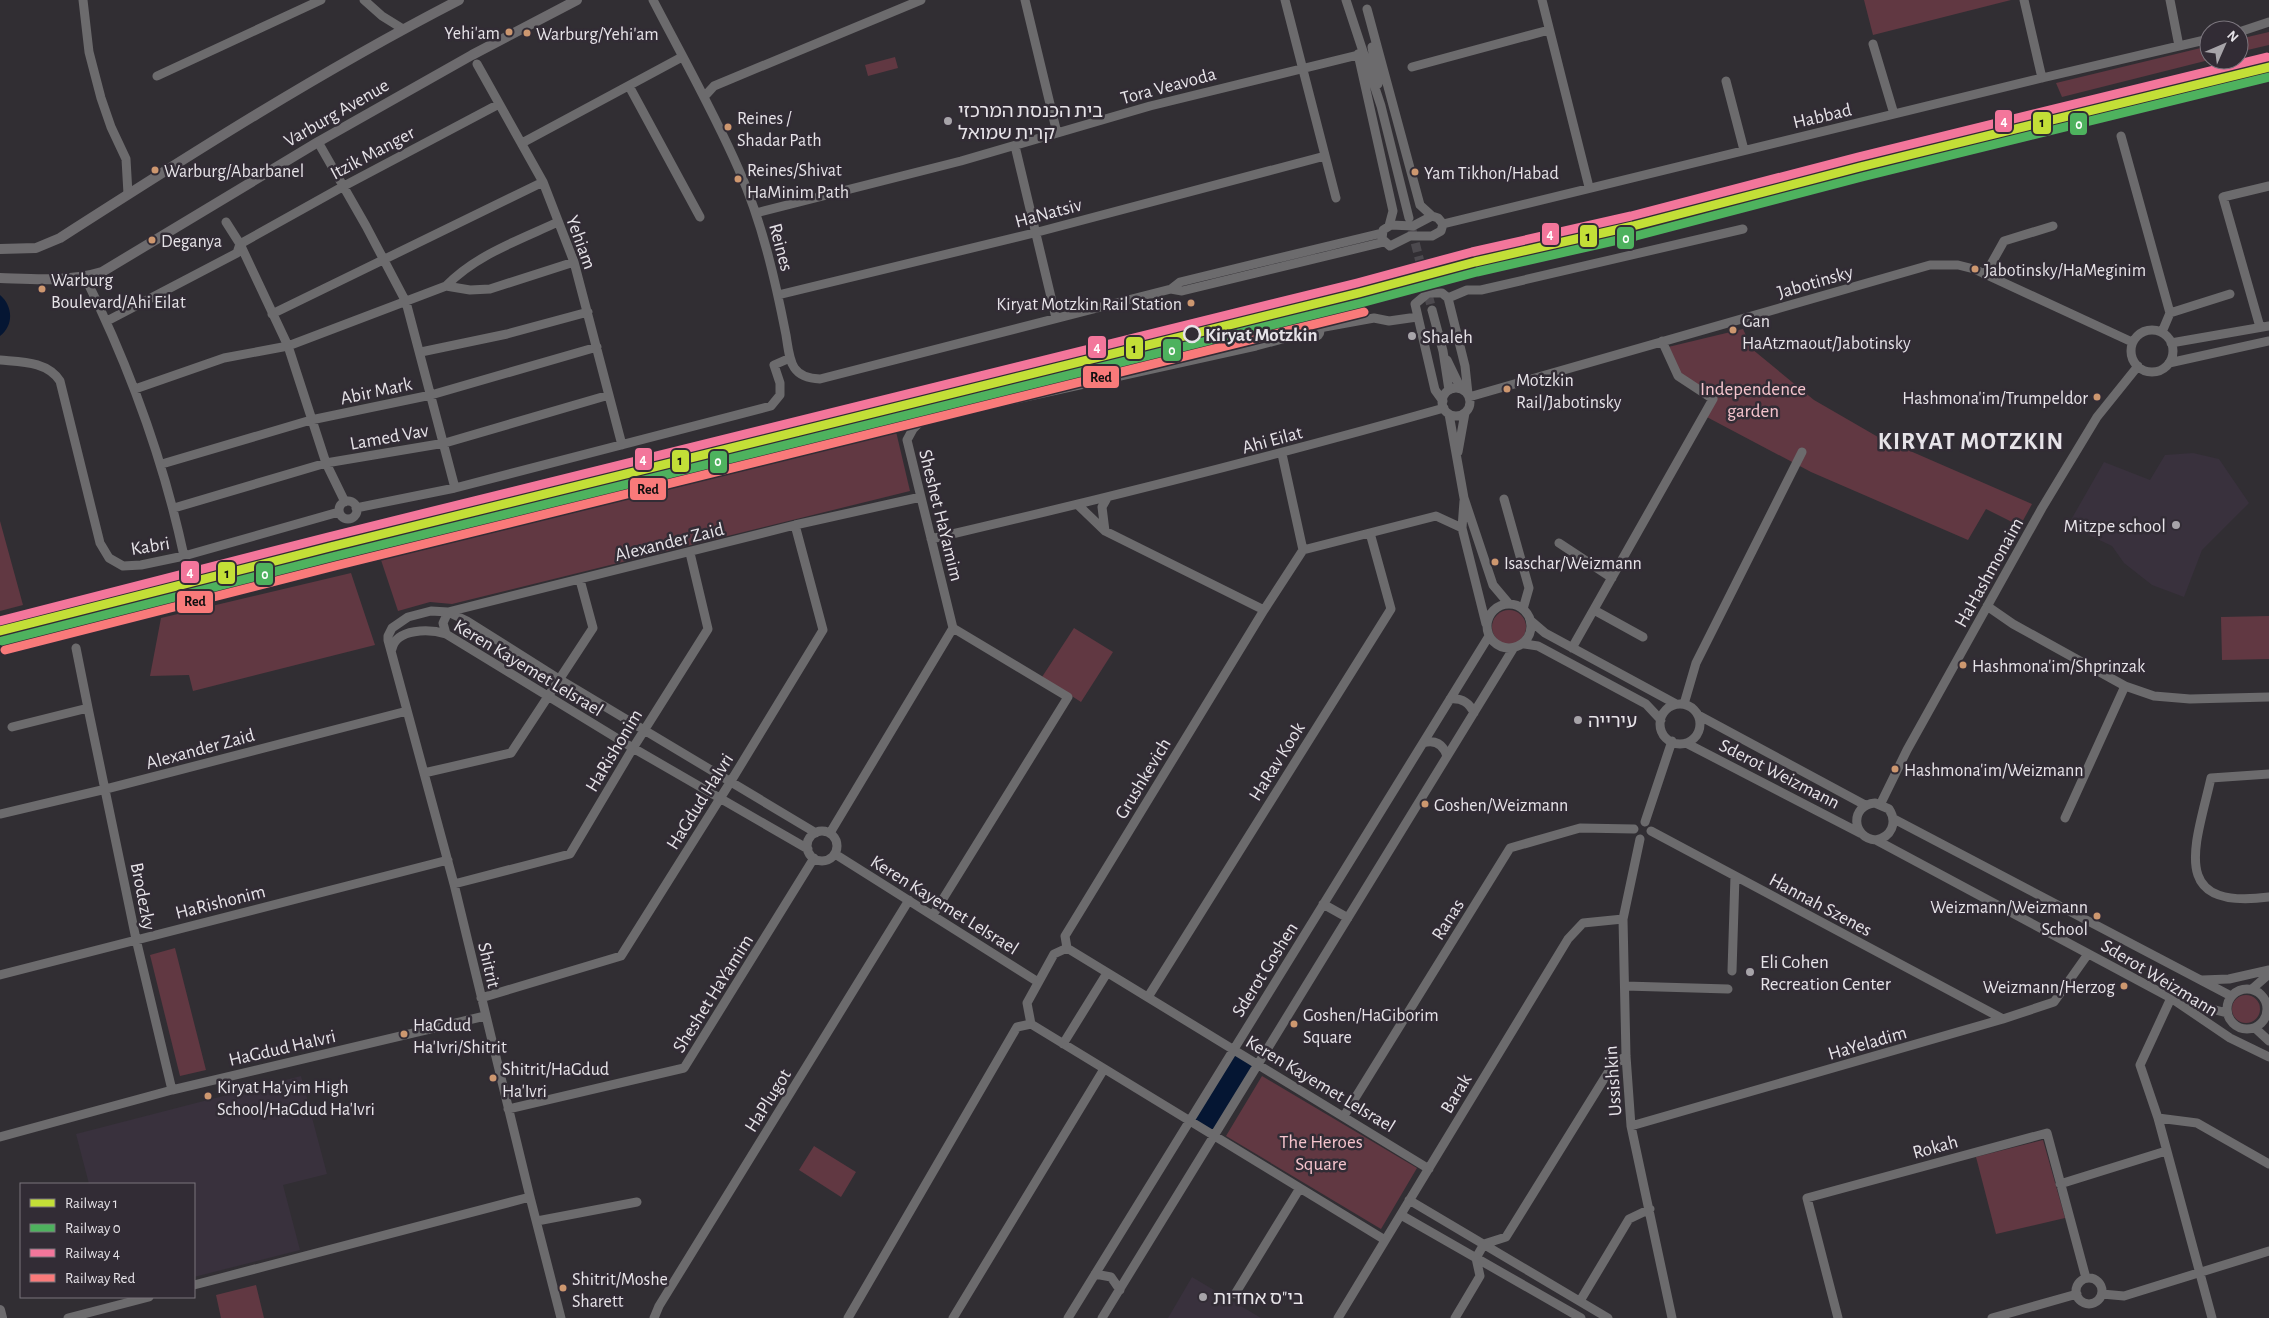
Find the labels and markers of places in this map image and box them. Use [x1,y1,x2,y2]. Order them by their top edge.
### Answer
place label: Yehi'am [444,25,500,43]
place label: Warburg/Yehi'am [536,26,659,44]
marker: Yehi'am [504,27,514,37]
marker: Warburg/Yehi'am [522,28,532,38]
place label: בית הכנסת המרכזי קרית שמואל [958,102,1103,143]
place label: Reines / Shadar Path [737,110,822,150]
marker: בית הכנסת המרכזי קרית שמואל [942,115,954,127]
marker: Reines / Shadar Path [723,122,733,132]
place label: Reines/Shivat HaMinim Path [747,162,849,202]
place label: Warburg/Abarbanel [164,163,304,181]
marker: Warburg/Abarbanel [150,165,160,175]
place label: Yam Tikhon/Habad [1424,165,1559,183]
marker: Yam Tikhon/Habad [1410,167,1420,177]
marker: Reines/Shivat HaMinim Path [733,174,743,184]
place label: Deganya [161,233,222,251]
marker: Deganya [147,235,157,245]
place label: Jabotinsky/HaMeginim [1984,262,2146,280]
marker: Jabotinsky/HaMeginim [1970,264,1980,274]
place label: Warburg Boulevard/Ahi Eilat [51,272,186,312]
marker: Warburg Boulevard/Ahi Eilat [37,284,47,294]
place label: Kiryat Motzkin Rail Station [996,296,1182,314]
marker: Kiryat Motzkin Rail Station [1186,298,1196,308]
place label: Gan HaAtzmaout/Jabotinsky [1742,313,1911,353]
marker: Kiryat Motzkin [1183,325,1201,343]
marker: Gan HaAtzmaout/Jabotinsky [1728,325,1738,335]
place label: Kiryat Motzkin [1205,326,1318,345]
place label: Shaleh [1422,328,1473,347]
marker: Shaleh [1406,330,1418,342]
place label: Motzkin Rail/Jabotinsky [1516,372,1622,412]
marker: Motzkin Rail/Jabotinsky [1502,384,1512,394]
place label: Hashmona'im/Trumpeldor [1902,390,2088,408]
marker: Hashmona'im/Trumpeldor [2092,392,2102,402]
place label: Mitzpe school [2063,517,2166,536]
marker: Mitzpe school [2170,519,2182,531]
place label: Isaschar/Weizmann [1504,555,1642,573]
marker: Isaschar/Weizmann [1490,557,1500,567]
place label: Hashmona'im/Shprinzak [1972,658,2146,676]
marker: Hashmona'im/Shprinzak [1958,660,1968,670]
place label: עירייה [1588,712,1637,731]
marker: עירייה [1572,714,1584,726]
place label: Hashmona'im/Weizmann [1904,762,2084,780]
marker: Hashmona'im/Weizmann [1890,764,1900,774]
place label: Goshen/Weizmann [1434,797,1568,815]
marker: Goshen/Weizmann [1420,799,1430,809]
place label: Weizmann/Weizmann School [1930,899,2088,939]
marker: Weizmann/Weizmann School [2092,911,2102,921]
place label: Eli Cohen Recreation Center [1760,953,1891,994]
marker: Eli Cohen Recreation Center [1744,966,1756,978]
place label: Weizmann/Herzog [1983,979,2115,997]
marker: Weizmann/Herzog [2119,981,2129,991]
place label: Goshen/HaGiborim Square [1303,1007,1439,1047]
place label: HaGdud Ha'Ivri/Shitrit [413,1017,507,1057]
marker: Goshen/HaGiborim Square [1289,1019,1299,1029]
marker: HaGdud Ha'Ivri/Shitrit [399,1029,409,1039]
place label: Shitrit/HaGdud Ha'Ivri [502,1061,609,1101]
marker: Shitrit/HaGdud Ha'Ivri [488,1073,498,1083]
place label: Kiryat Ha'yim High School/HaGdud Ha'Ivri [217,1079,375,1119]
marker: Kiryat Ha'yim High School/HaGdud Ha'Ivri [203,1091,213,1101]
place label: Shitrit/Moshe Sharett [572,1271,668,1311]
marker: Shitrit/Moshe Sharett [558,1283,568,1293]
place label: בי"ס אחדות [1213,1289,1304,1308]
marker: בי"ס אחדות [1197,1291,1209,1303]

